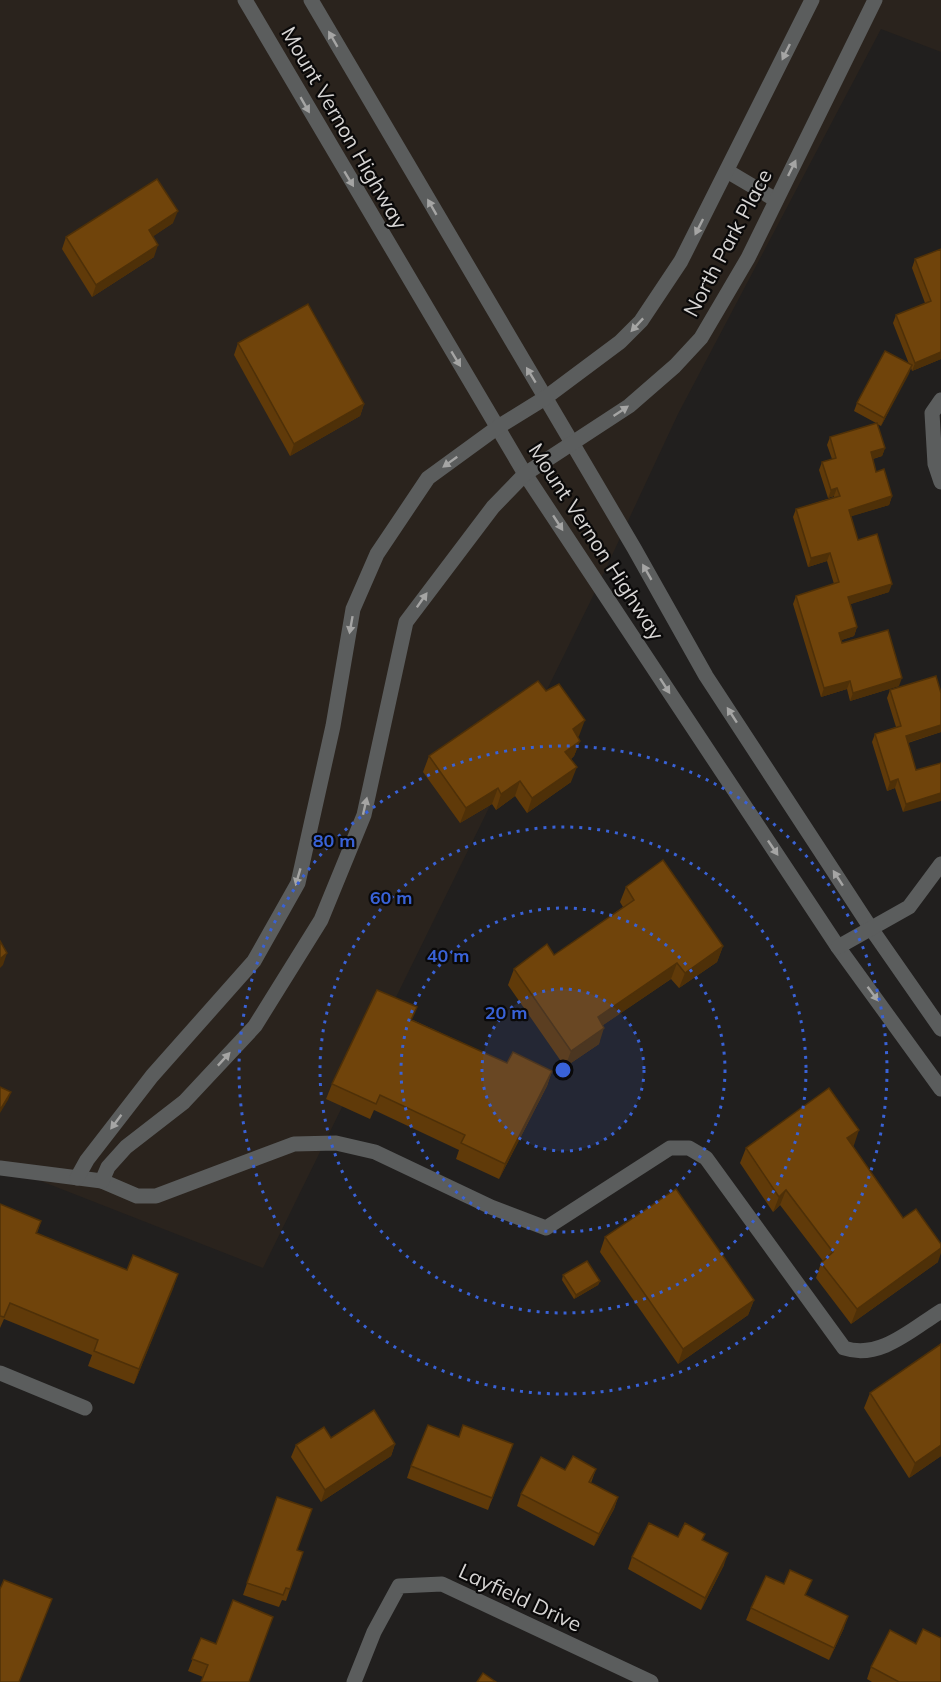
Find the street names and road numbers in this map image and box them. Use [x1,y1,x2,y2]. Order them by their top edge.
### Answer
street label: Mount Vernon Highway [276,22,413,233]
street label: North Park Place [677,164,777,321]
street label: Mount Vernon Highway [523,438,670,645]
street label: Layfield Drive [455,1557,586,1637]

